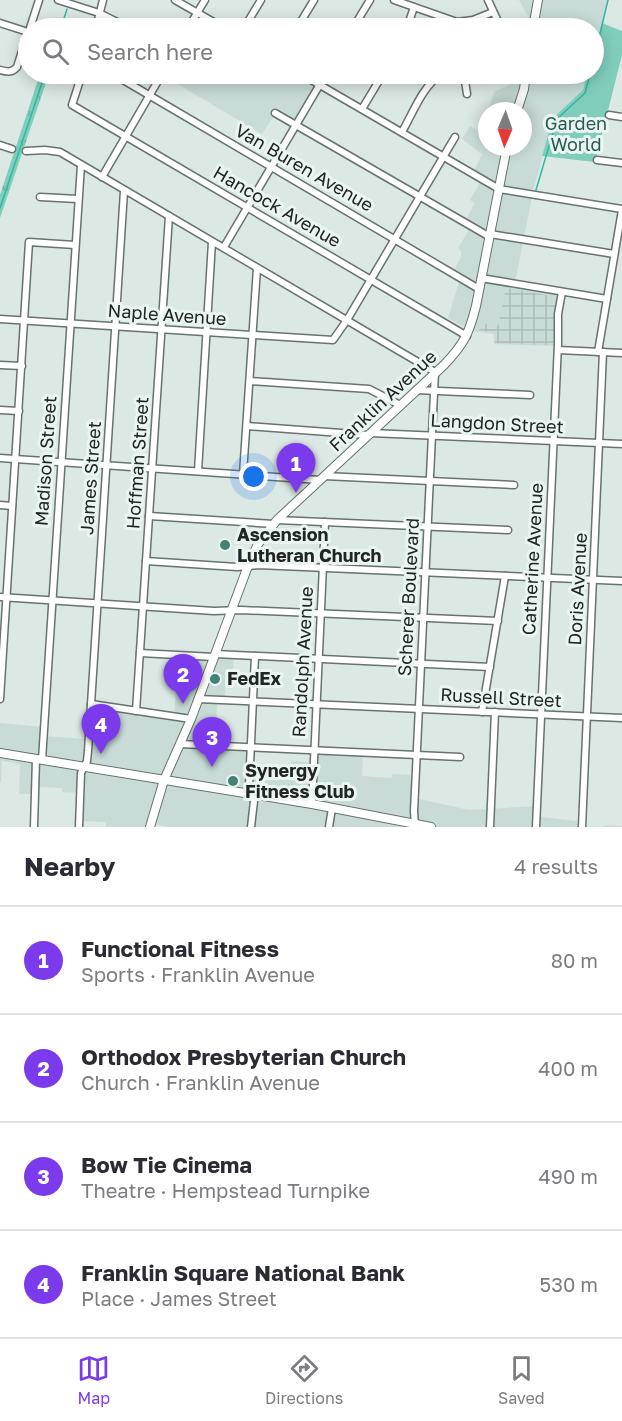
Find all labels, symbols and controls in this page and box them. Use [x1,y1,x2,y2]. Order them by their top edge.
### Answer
search box [18,18,604,84]
icon: search [39,35,72,68]
text: Search here [87,38,213,65]
north arrow [478,102,532,156]
park label: Garden World [545,112,607,155]
street label: Van Buren Avenue [231,119,378,216]
street label: Hancock Avenue [210,161,345,252]
street label: Naple Avenue [107,299,227,329]
street label: Franklin Avenue [324,345,441,456]
street label: Madison Street [29,395,61,527]
street label: Hoffman Street [121,396,153,530]
street label: Langdon Street [430,409,564,437]
street label: James Street [75,420,105,535]
pin: 1 [276,444,316,493]
your location [239,462,268,491]
street label: Catherine Avenue [517,482,547,636]
street label: Scherer Boulevard [393,517,423,677]
place label: Ascension Lutheran Church [237,523,382,566]
street label: Doris Avenue [563,532,591,646]
marker: Ascension Lutheran Church [218,538,232,552]
street label: Randolph Avenue [287,586,317,738]
pin: 2 [164,654,202,704]
place label: FedEx [227,667,281,689]
marker: FedEx [208,672,222,686]
street label: Russell Street [440,683,562,711]
pin: 4 [82,704,120,754]
pin: 3 [192,718,232,767]
place label: Synergy Fitness Club [245,759,355,802]
marker: Synergy Fitness Club [226,774,240,788]
text: Nearby [24,851,115,882]
text: 4 results [514,854,598,878]
text: Functional Fitness [81,935,279,962]
text: 1 [38,948,49,972]
text: 80 m [551,948,598,972]
text: Sports · Franklin Avenue [81,962,315,986]
text: Orthodox Presbyterian Church [81,1043,406,1070]
text: 2 [37,1056,50,1080]
text: 400 m [538,1056,598,1080]
text: Church · Franklin Avenue [81,1070,320,1094]
text: Bow Tie Cinema [81,1151,252,1178]
text: 3 [37,1164,50,1188]
text: 490 m [539,1164,598,1188]
text: Theatre · Hempstead Turnpike [81,1178,370,1202]
text: Franklin Square National Bank [81,1259,405,1286]
text: 4 [37,1272,50,1296]
text: 530 m [540,1272,598,1296]
text: Place · James Street [81,1286,277,1310]
tab: Map [77,1352,110,1408]
tab: Directions [265,1352,343,1408]
tab: Saved [498,1352,545,1408]

